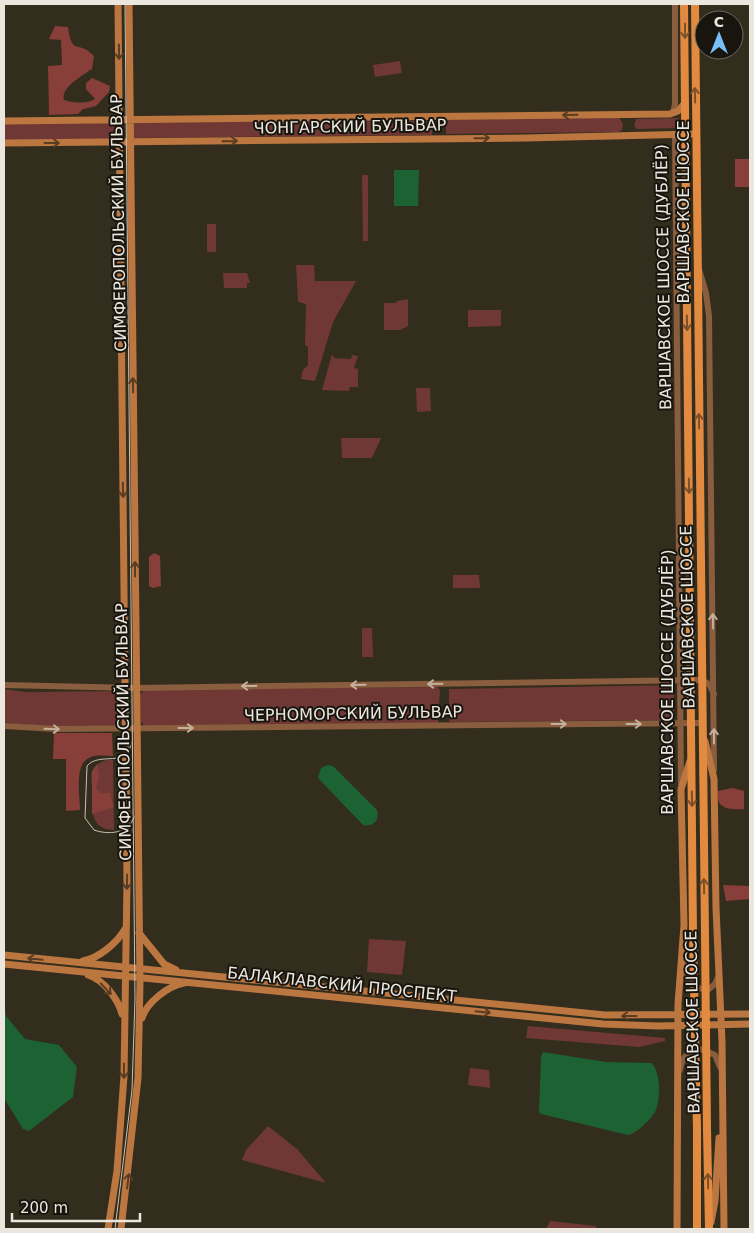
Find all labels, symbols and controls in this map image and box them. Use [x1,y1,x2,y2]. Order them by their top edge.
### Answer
north arrow [694,10,744,60]
text: С [714,14,724,30]
one-way arrow [680,22,689,38]
one-way arrow [114,44,124,60]
one-way arrow [691,88,700,104]
street label: СИМФЕРОПОЛЬСКИЙ БУЛЬВАР [107,94,130,352]
one-way arrow [562,110,578,120]
street label: ЧОНГАРСКИЙ БУЛЬВАР [253,115,447,138]
street label: ВАРШАВСКОЕ ШОССЕ [674,120,693,304]
one-way arrow [474,133,490,143]
one-way arrow [221,136,237,146]
one-way arrow [44,138,60,148]
street label: ВАРШАВСКОЕ ШОССЕ (ДУБЛЁР) [652,144,675,410]
one-way arrow [682,315,692,331]
one-way arrow [129,377,138,393]
one-way arrow [694,413,704,430]
one-way arrow [684,478,694,494]
one-way arrow [118,482,128,498]
street label: ВАРШАВСКОЕ ШОССЕ [676,525,699,709]
street label: ВАРШАВСКОЕ ШОССЕ (ДУБЛЁР) [658,549,677,815]
one-way arrow [130,562,140,578]
street label: СИМФЕРОПОЛЬСКИЙ БУЛЬВАР [112,603,135,861]
one-way arrow [709,613,718,629]
one-way arrow [428,679,444,689]
one-way arrow [351,680,367,690]
one-way arrow [242,681,258,691]
street label: ЧЕРНОМОРСКИЙ БУЛЬВАР [244,702,463,725]
one-way arrow [550,719,567,729]
one-way arrow [626,719,642,729]
one-way arrow [178,723,194,733]
one-way arrow [44,724,60,733]
one-way arrow [709,728,719,744]
one-way arrow [687,791,697,807]
one-way arrow [122,874,131,890]
one-way arrow [699,878,709,894]
street label: ВАРШАВСКОЕ ШОССЕ [681,930,704,1114]
one-way arrow [28,954,44,963]
street label: БАЛАКЛАВСКИЙ ПРОСПЕКТ [226,963,458,1006]
one-way arrow [100,982,112,995]
one-way arrow [475,1007,491,1017]
one-way arrow [622,1011,638,1021]
one-way arrow [119,1062,129,1079]
one-way arrow [123,1173,133,1189]
one-way arrow [703,1173,713,1189]
scale bar [12,1190,140,1222]
text: 200 m [20,1199,68,1217]

